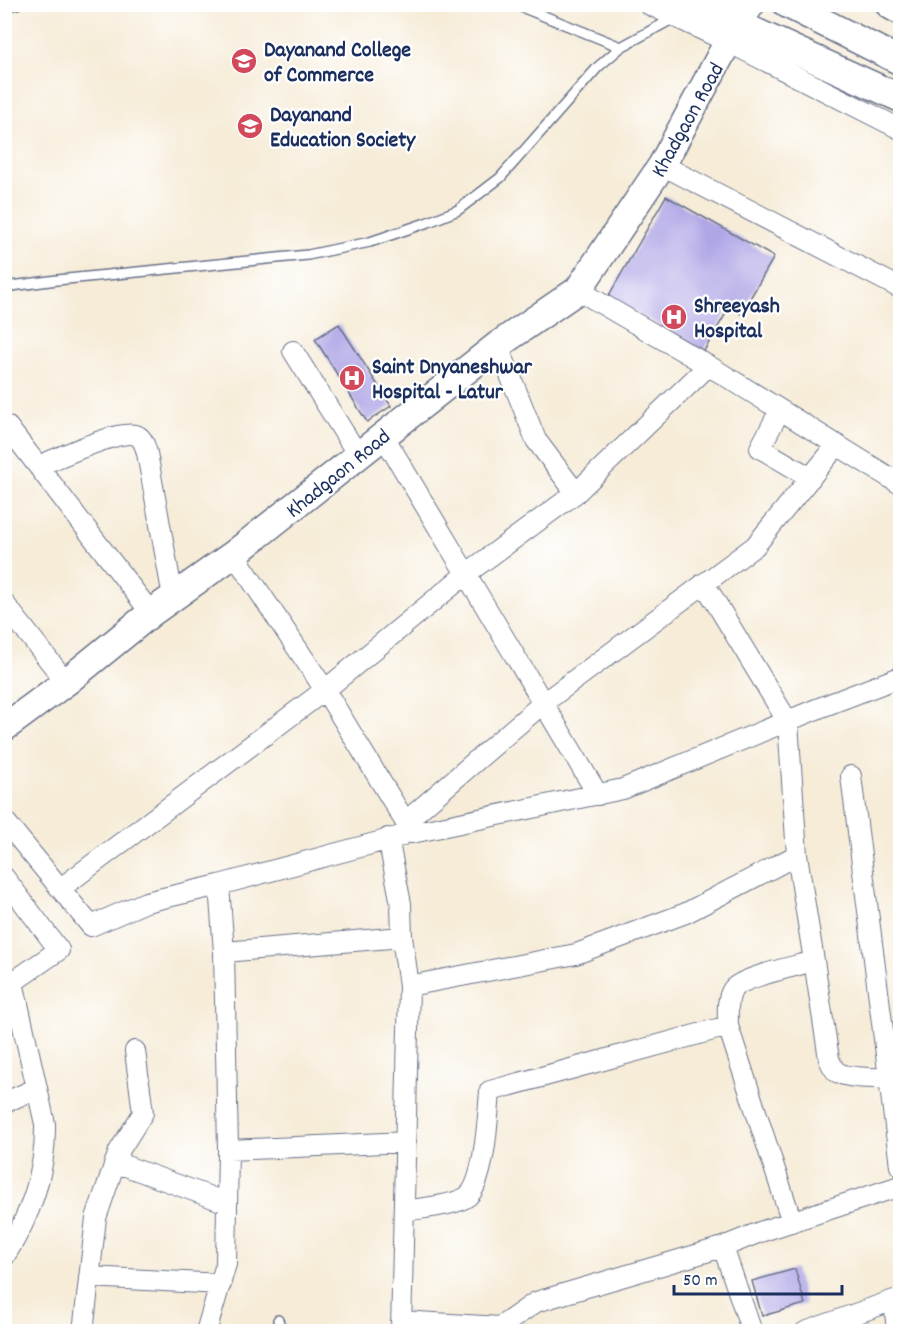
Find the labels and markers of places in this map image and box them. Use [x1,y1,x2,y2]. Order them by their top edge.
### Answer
place label: Dayanand College of Commerce [264,36,411,92]
school or university icon: Dayanand College of Commerce [229,46,259,76]
place label: Dayanand Education Society [270,101,416,157]
school or university icon: Dayanand Education Society [235,111,265,141]
place label: Shreeyash Hospital [694,292,780,348]
hospital icon: Shreeyash Hospital [659,302,689,332]
place label: Saint Dnyaneshwar Hospital - Latur [372,353,533,409]
hospital icon: Saint Dnyaneshwar Hospital - Latur [337,363,367,393]

